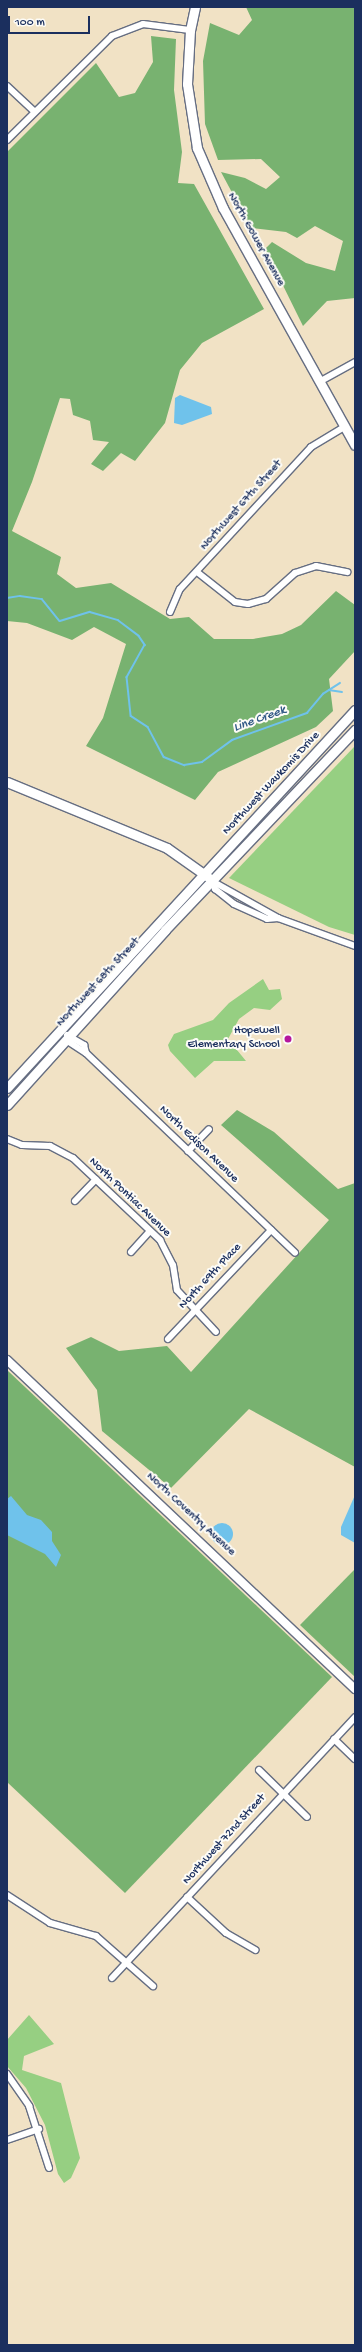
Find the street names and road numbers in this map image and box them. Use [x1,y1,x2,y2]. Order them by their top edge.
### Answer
street label: North Gower Avenue [223,191,287,289]
street label: Northwest 67th Street [198,458,286,554]
street label: Northwest Waukomis Drive [220,729,324,839]
street label: Northwest 68th Street [54,936,144,1030]
street label: North Edison Avenue [155,1103,241,1187]
street label: North Pontiac Avenue [85,1155,173,1241]
street label: North 69th Place [177,1241,245,1313]
street label: North Coventry Avenue [143,1470,237,1560]
street label: Northwest 72nd Street [181,1792,269,1888]

